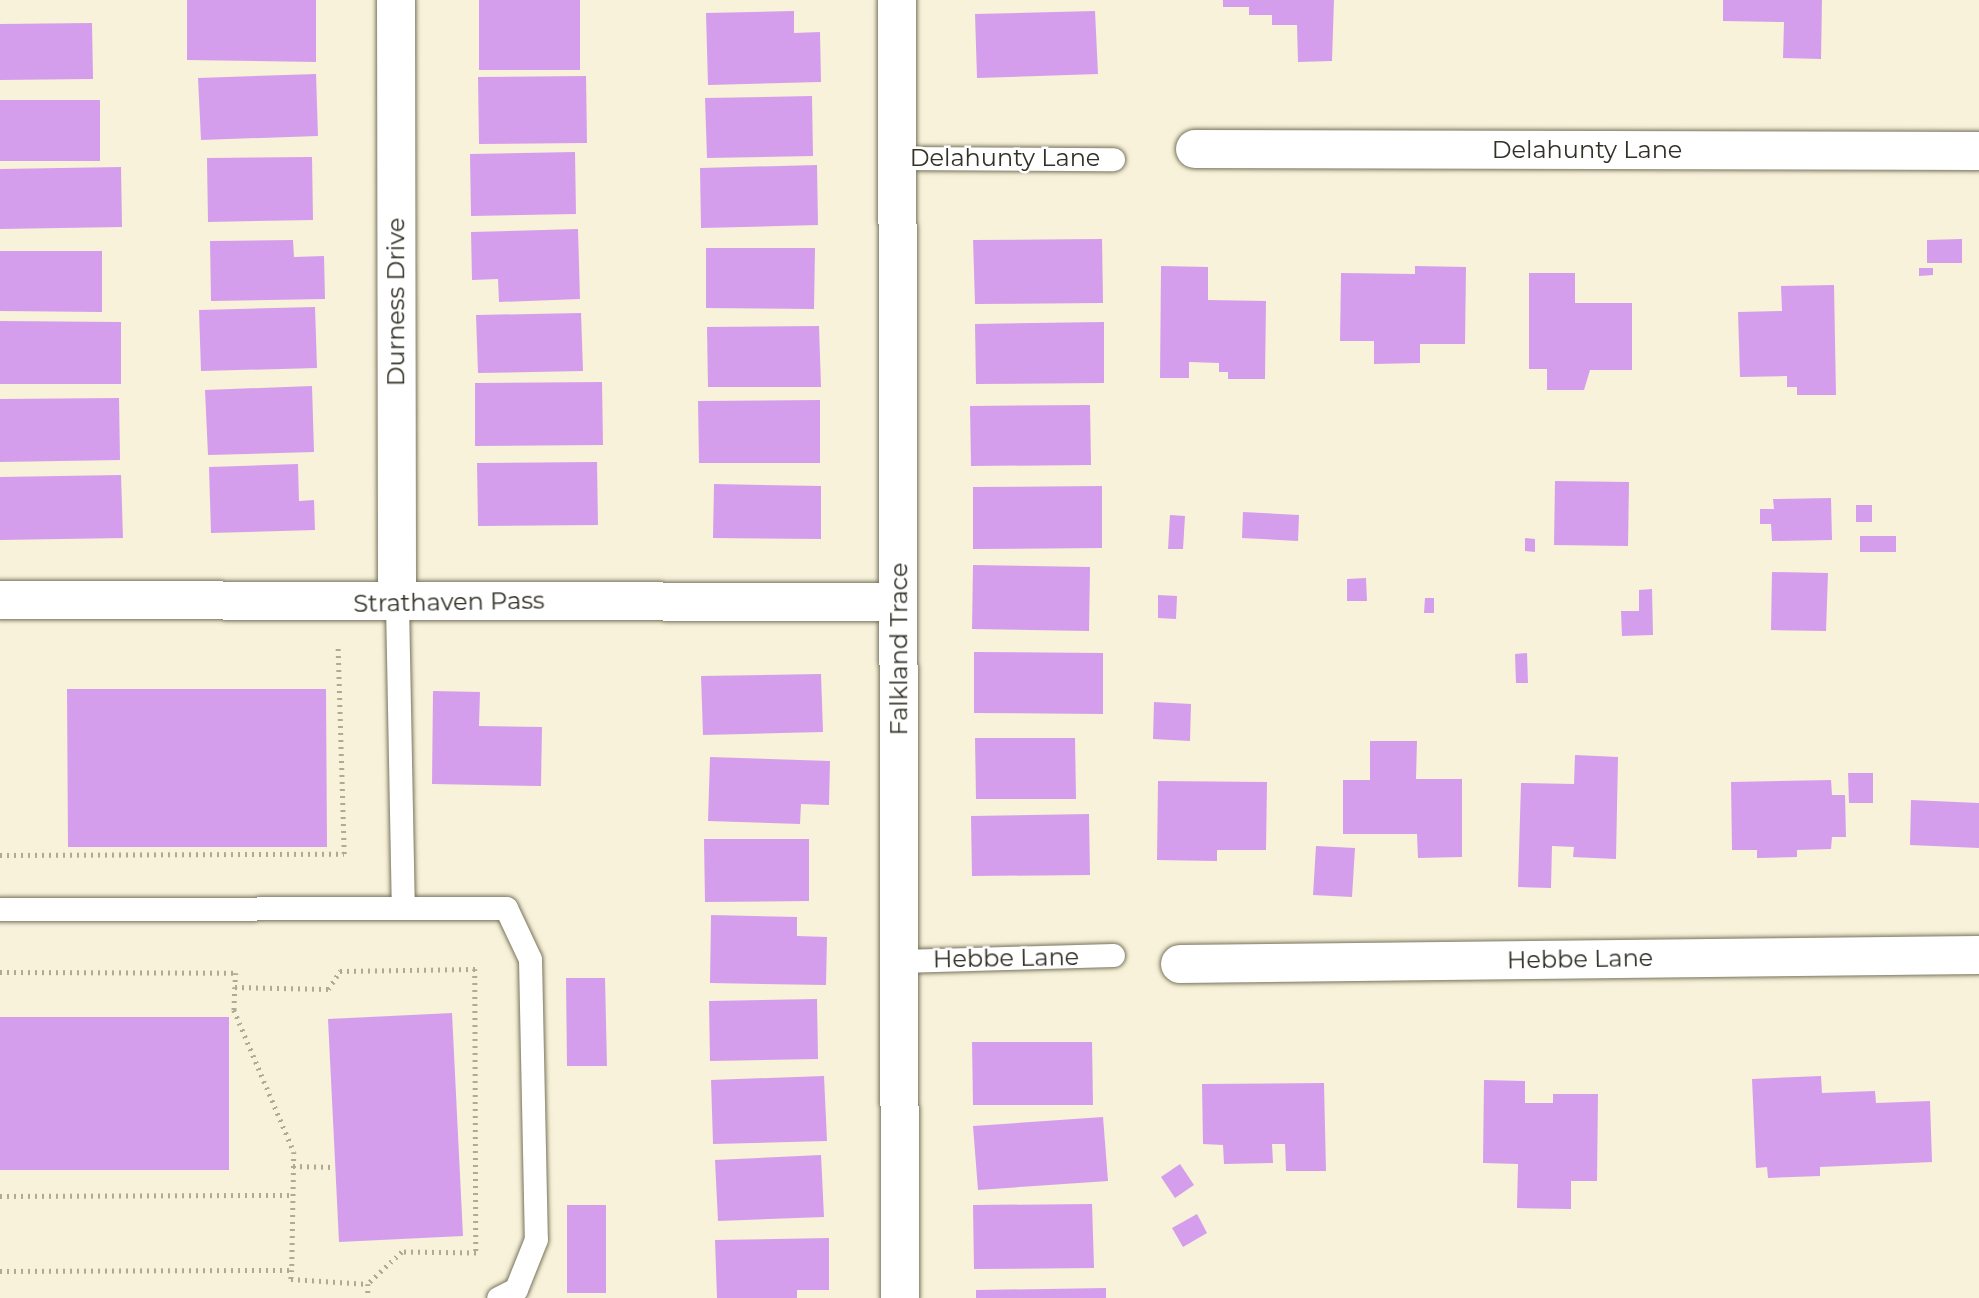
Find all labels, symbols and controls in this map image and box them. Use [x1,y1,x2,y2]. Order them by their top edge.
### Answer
street label: Delahunty Lane [1492,136,1682,164]
street label: Delahunty Lane [910,144,1100,172]
street label: Durness Drive [382,218,410,386]
street label: Falkland Trace [885,562,913,736]
street label: Strathaven Pass [353,586,545,618]
street label: Hebbe Lane [933,942,1079,974]
street label: Hebbe Lane [1507,943,1653,975]

